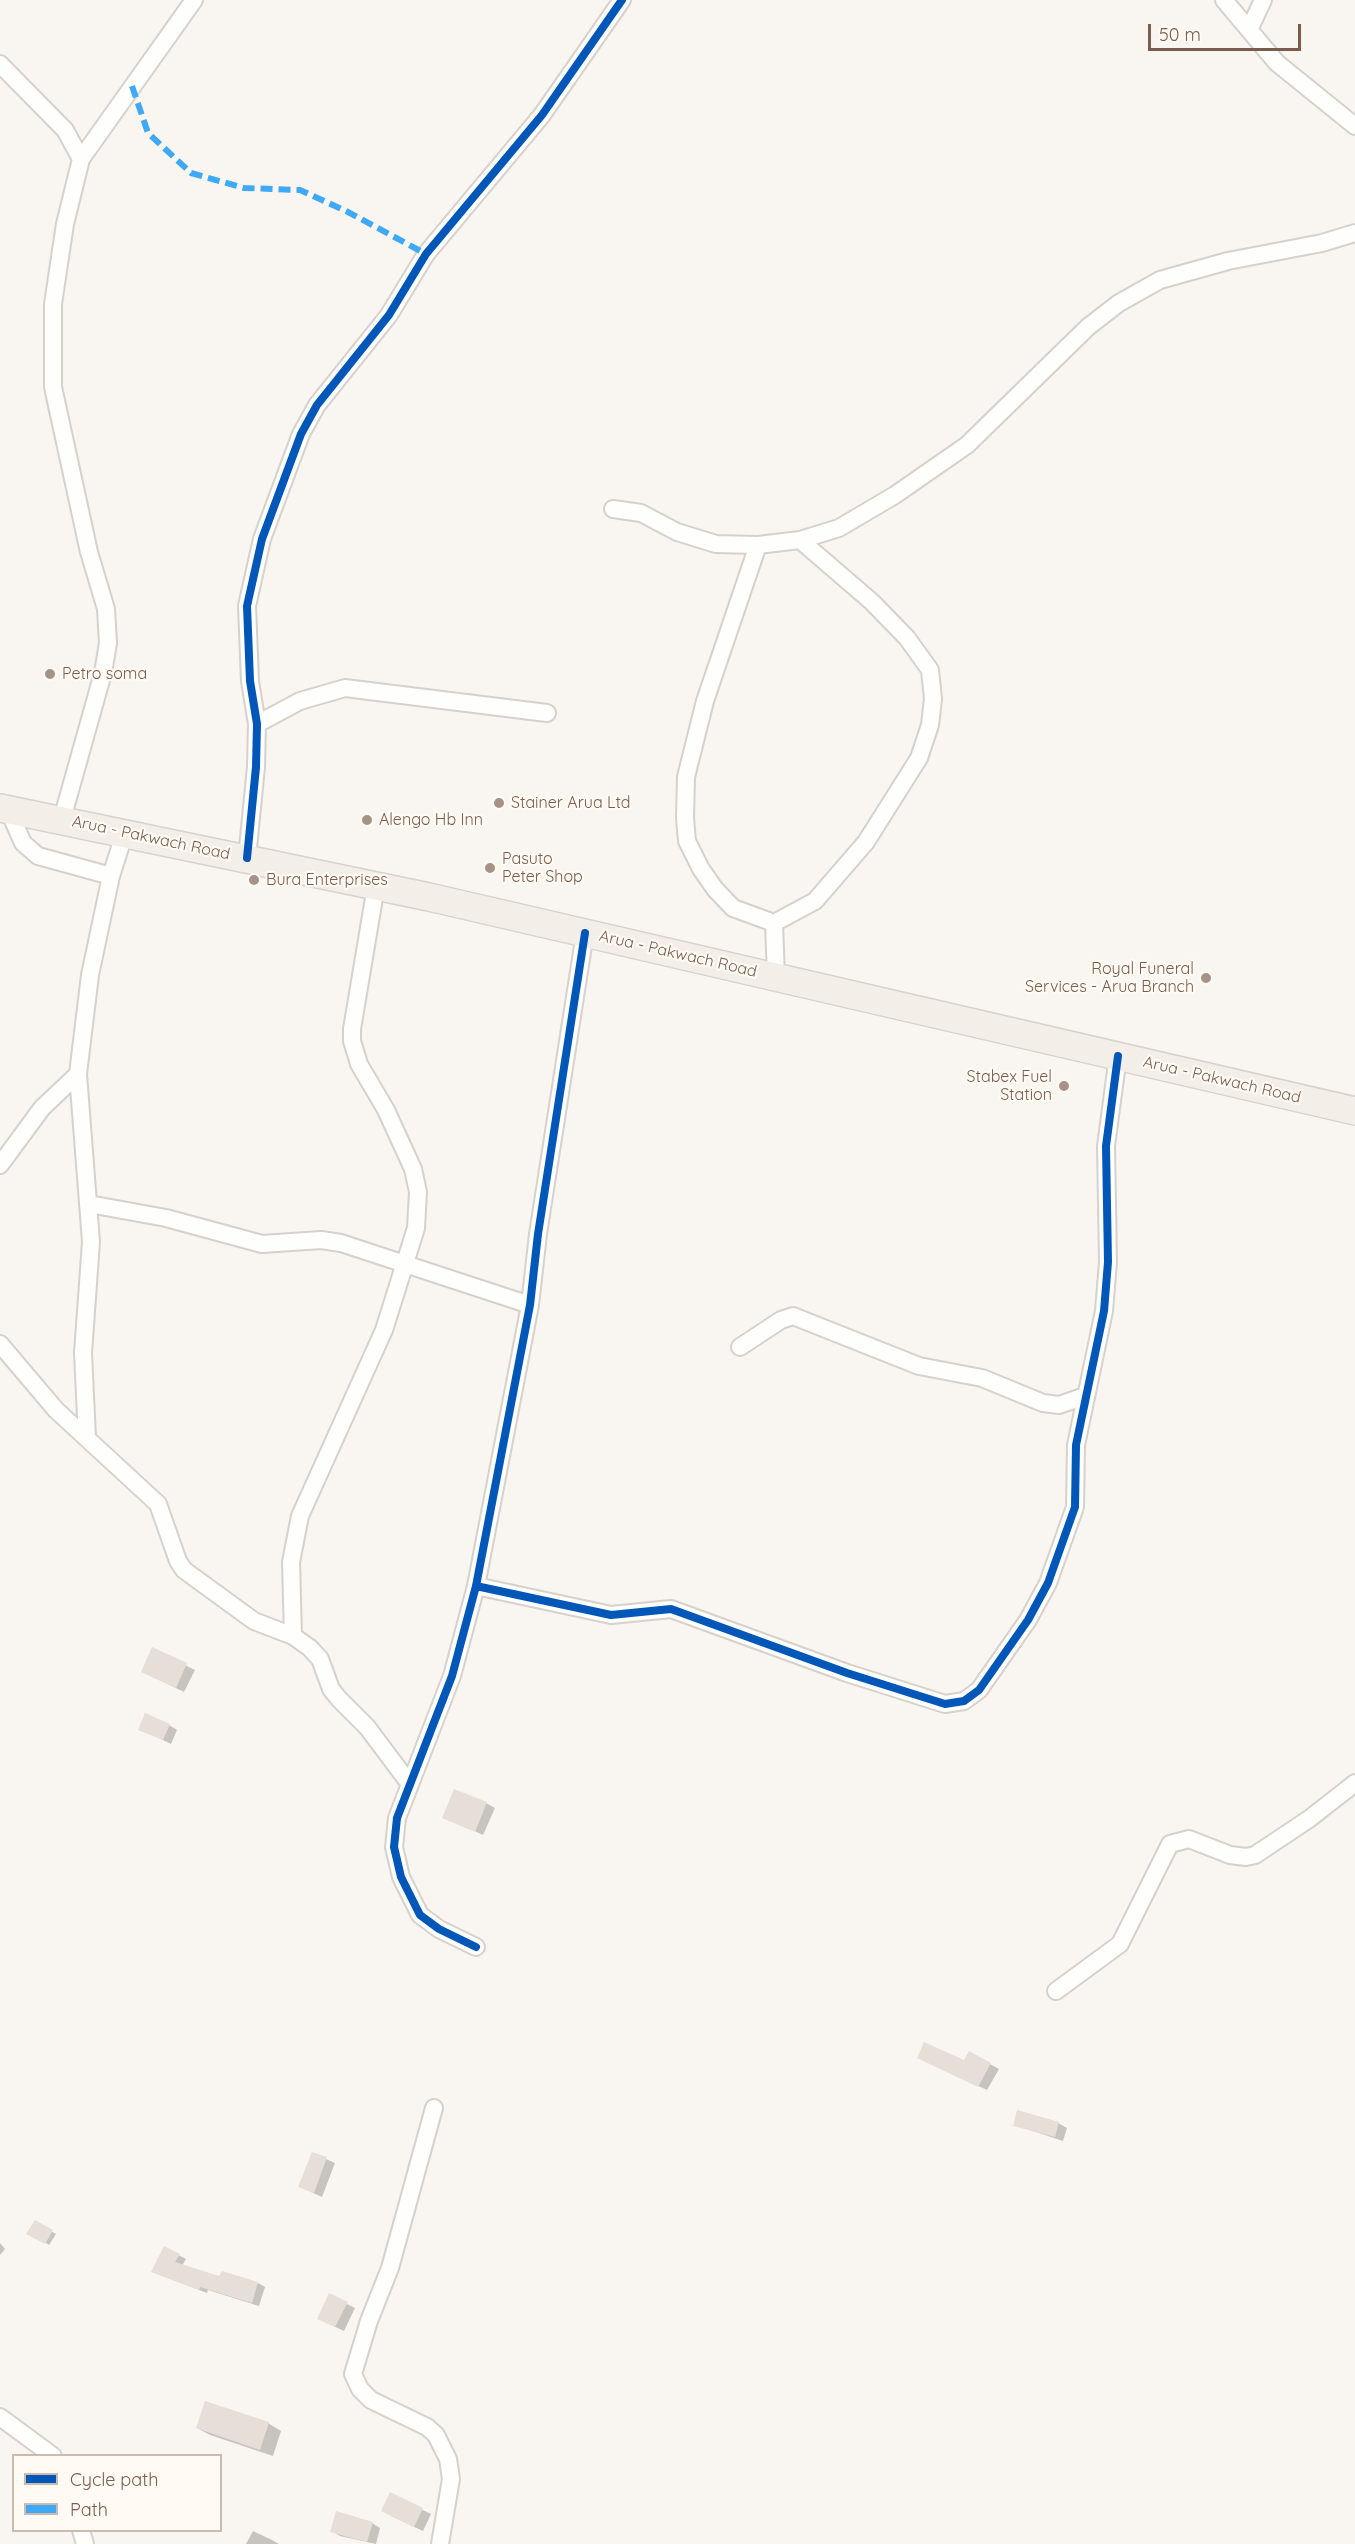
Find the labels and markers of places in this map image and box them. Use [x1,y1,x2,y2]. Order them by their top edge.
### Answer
place label: Petro soma [62,664,147,684]
marker: Petro soma [43,667,57,681]
place label: Stainer Arua Ltd [511,793,631,813]
marker: Stainer Arua Ltd [492,796,506,810]
place label: Alengo Hb Inn [379,810,483,830]
marker: Alengo Hb Inn [360,813,374,827]
place label: Pasuto Peter Shop [502,849,583,887]
marker: Pasuto Peter Shop [483,861,497,875]
place label: Bura Enterprises [266,870,388,890]
marker: Bura Enterprises [247,873,261,887]
place label: Royal Funeral Services - Arua Branch [1025,959,1194,997]
marker: Royal Funeral Services - Arua Branch [1199,971,1213,985]
place label: Stabex Fuel Station [967,1067,1052,1105]
marker: Stabex Fuel Station [1057,1079,1071,1093]

